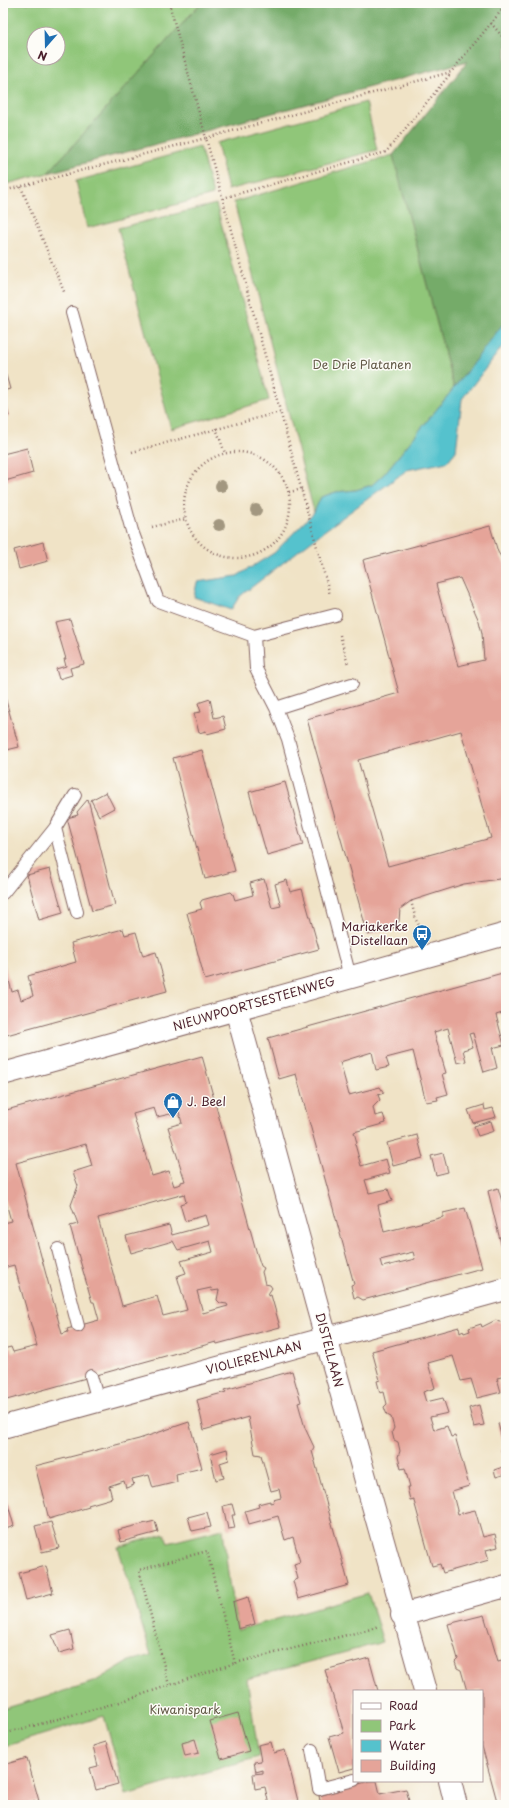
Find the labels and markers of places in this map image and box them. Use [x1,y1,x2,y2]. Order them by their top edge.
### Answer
place label: Mariakerke Distellaan [341,917,408,949]
bus stop icon: Mariakerke Distellaan [411,923,433,951]
shop icon: J. Beel [162,1091,184,1119]
place label: J. Beel [187,1092,226,1110]

